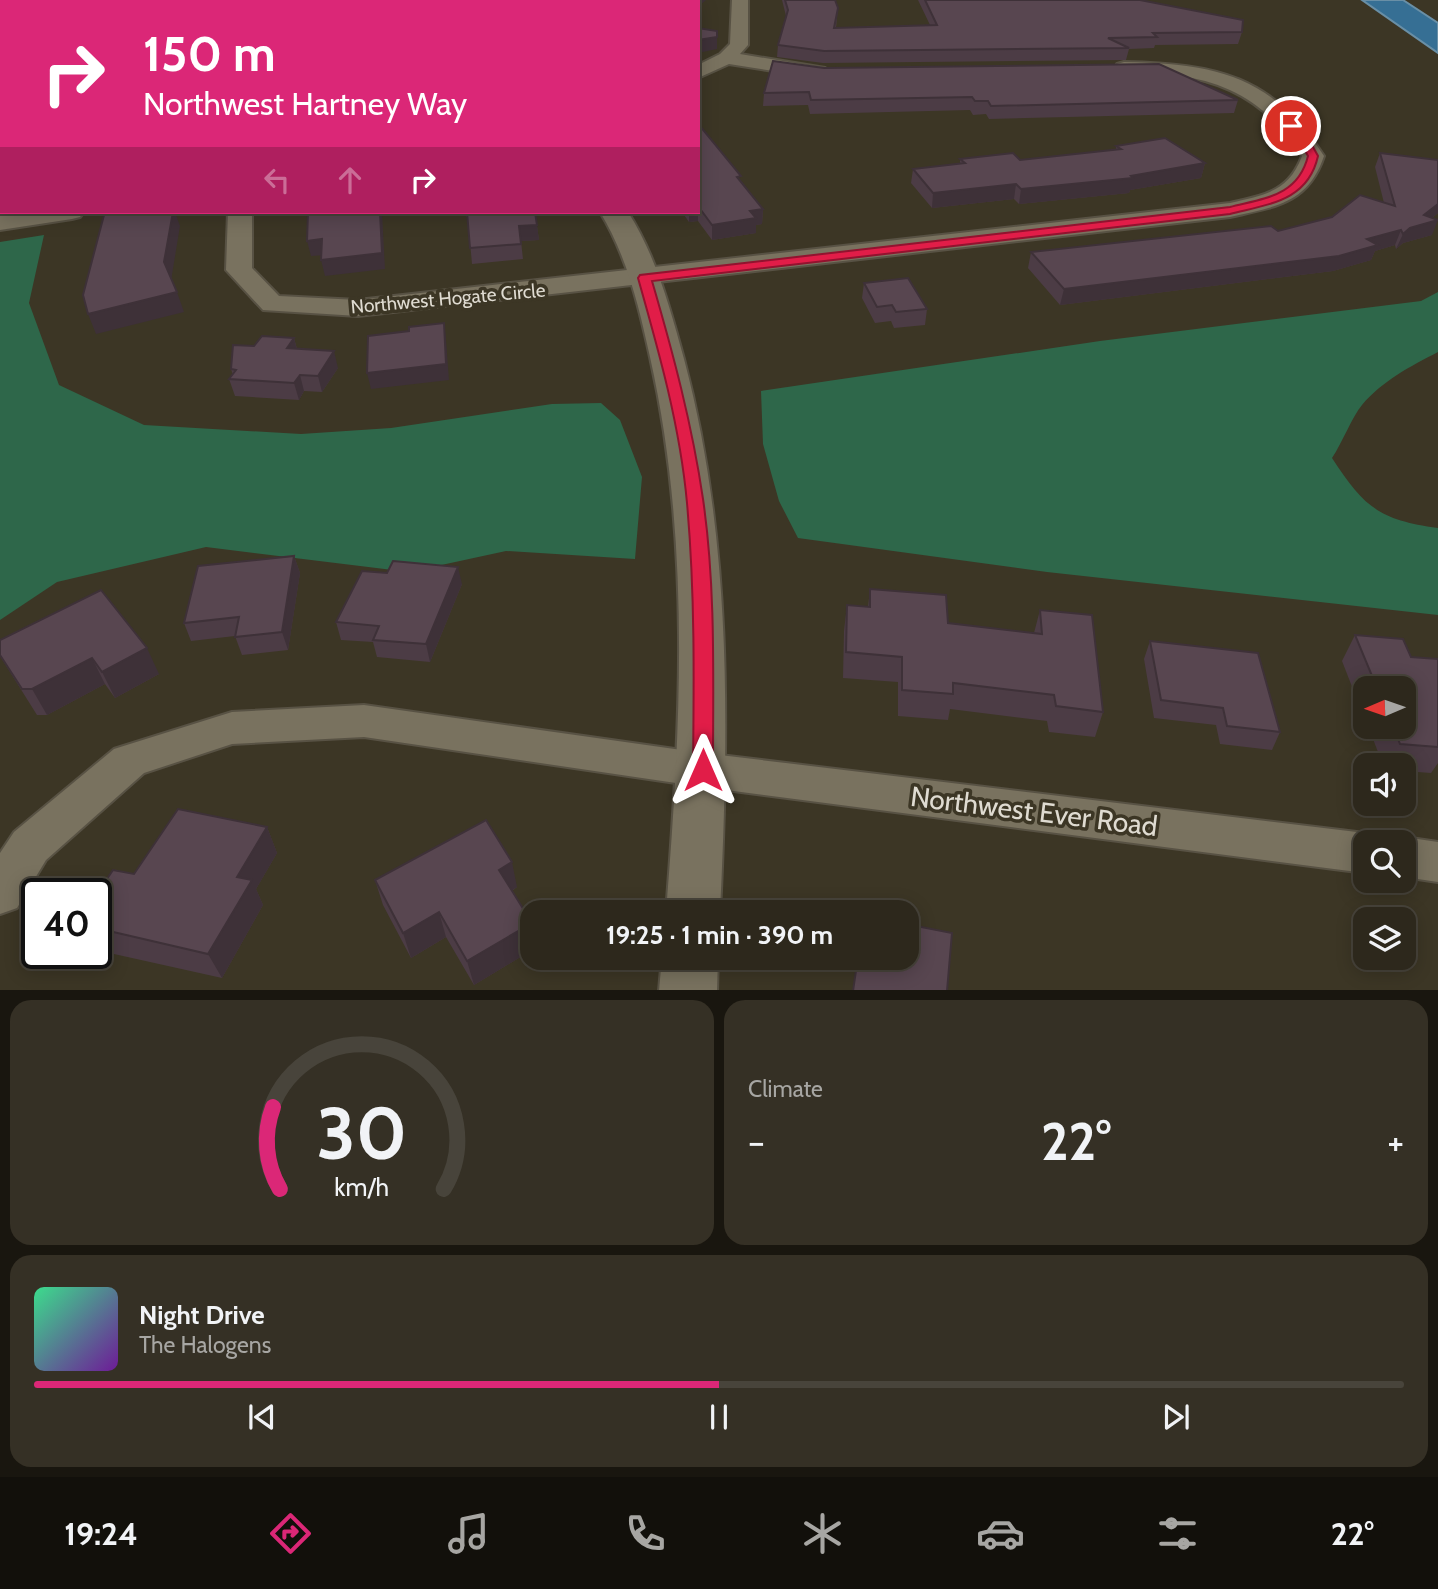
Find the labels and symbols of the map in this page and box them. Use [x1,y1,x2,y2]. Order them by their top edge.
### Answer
pin [1261,96,1321,156]
street label: Northwest Hogate Circle [350,279,547,318]
north arrow [1353,676,1416,738]
position arrow [666,733,740,807]
street label: Northwest Ever Road [909,779,1159,843]
speed limit sign: 40 [21,878,112,969]

